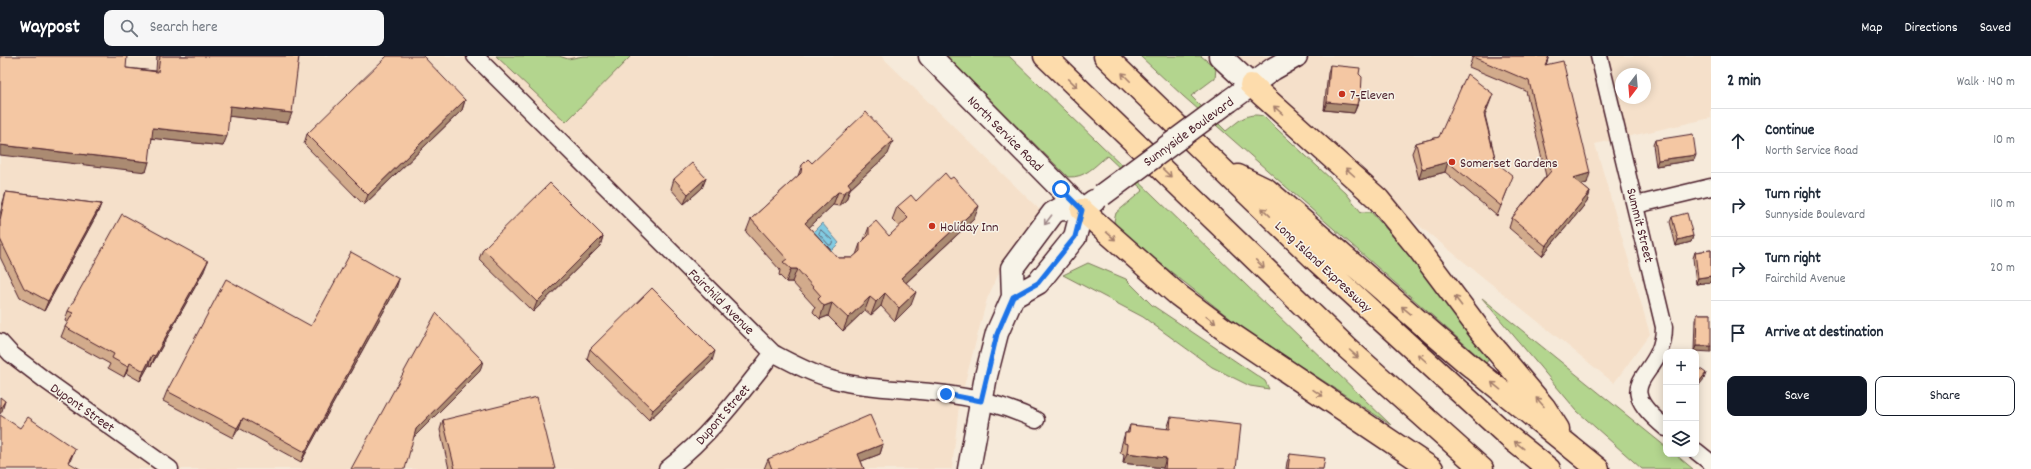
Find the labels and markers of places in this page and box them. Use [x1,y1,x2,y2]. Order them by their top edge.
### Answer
place label: 7-Eleven [1350,86,1394,106]
marker: 7-Eleven [1337,89,1347,99]
place label: Somerset Gardens [1460,154,1558,174]
marker: Somerset Gardens [1447,157,1457,167]
place label: Holiday Inn [940,218,999,238]
marker: Holiday Inn [927,221,937,231]

